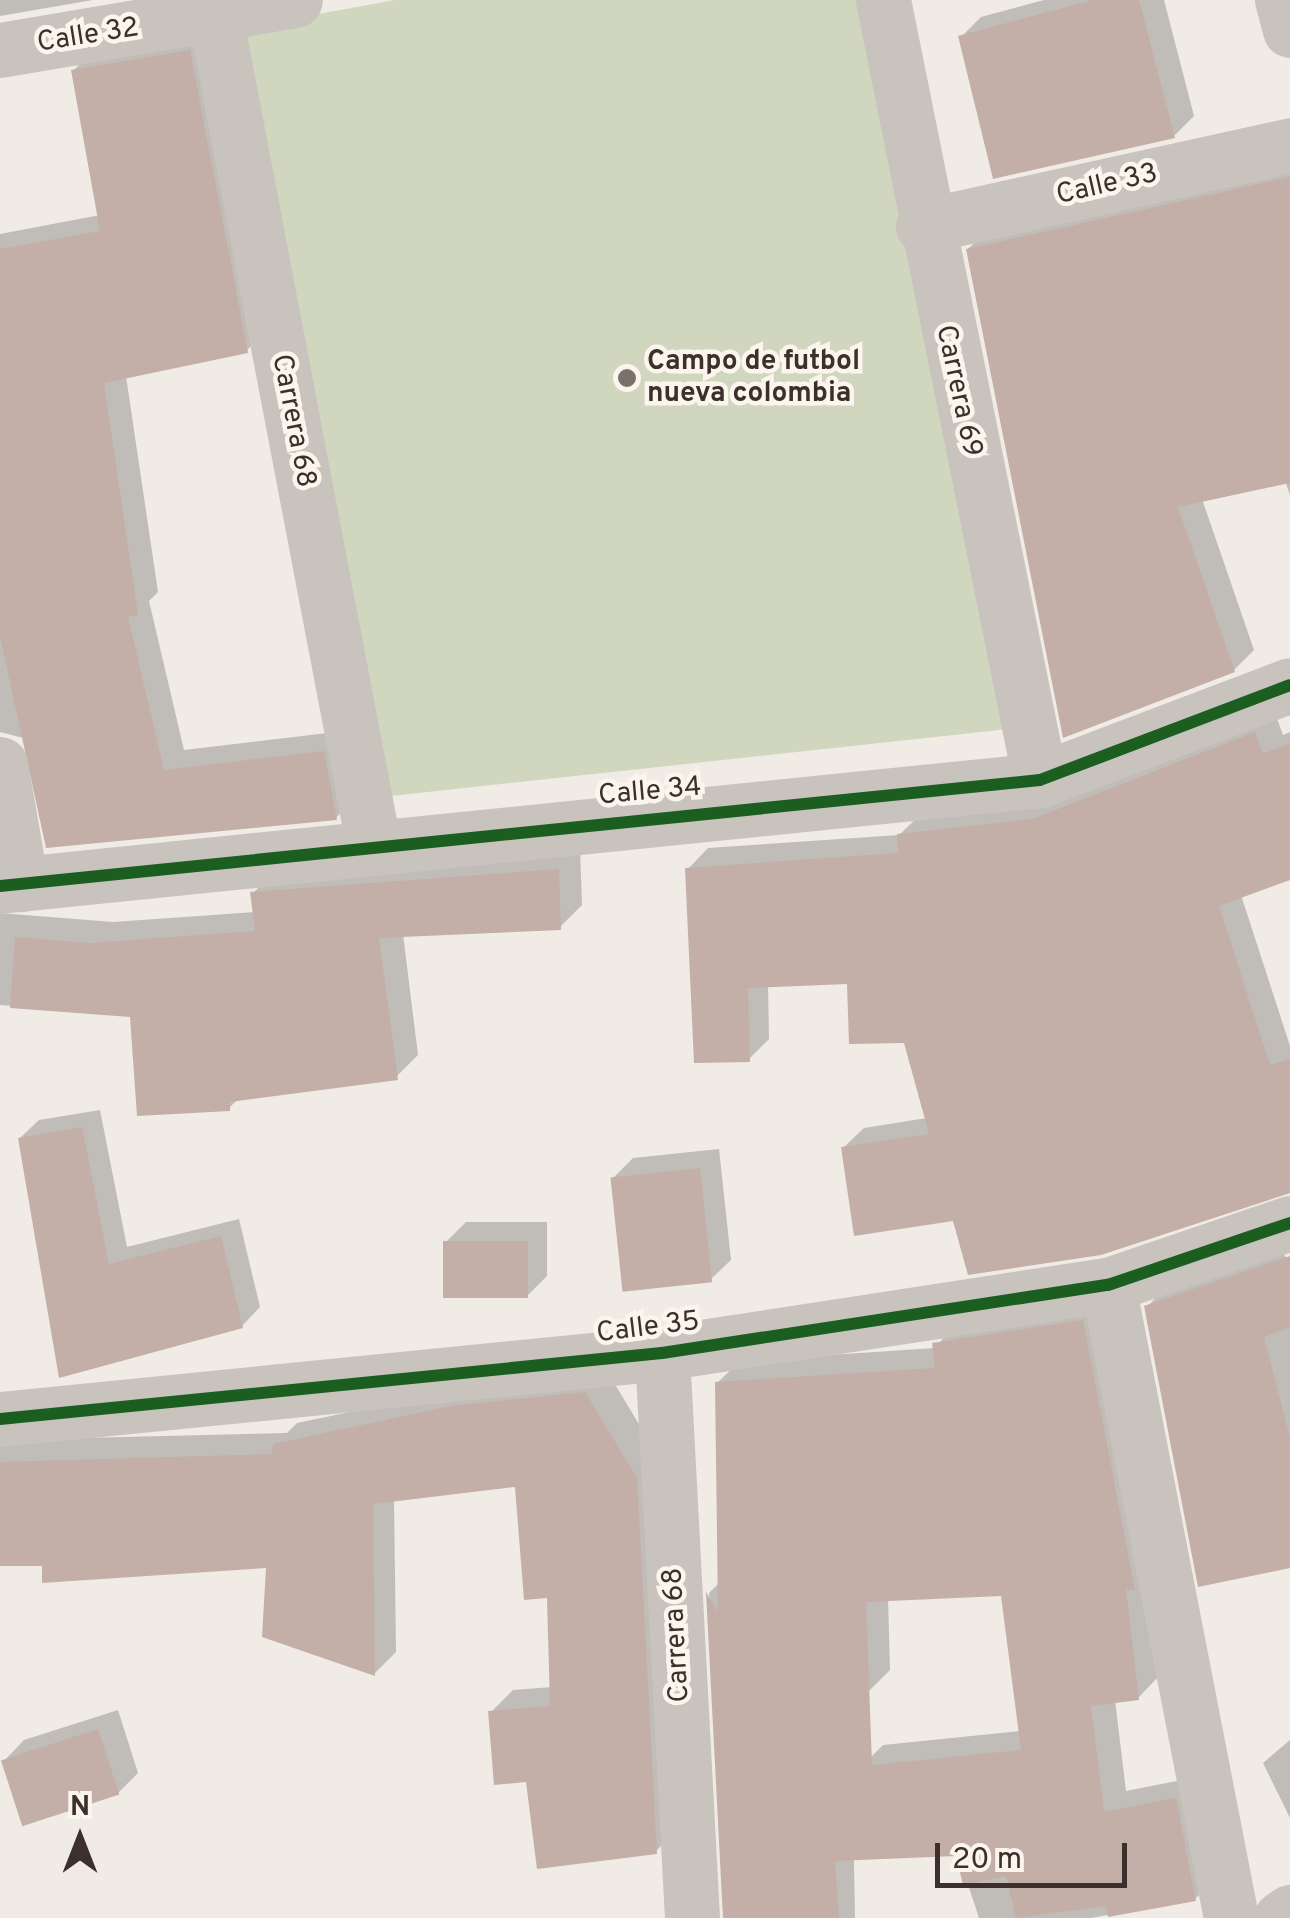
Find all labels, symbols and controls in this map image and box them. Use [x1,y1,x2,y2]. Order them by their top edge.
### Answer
street label: Calle 32 [35,11,141,61]
street label: Calle 33 [1053,157,1161,213]
street label: Carrera 69 [928,322,988,460]
place label: Campo de futbol nueva colombia [647,345,860,411]
street label: Carrera 68 [264,352,322,490]
marker: Campo de futbol nueva colombia [616,367,638,389]
street label: Calle 34 [597,771,703,813]
street label: Calle 35 [595,1305,701,1351]
street label: Carrera 68 [657,1567,697,1703]
north arrow [30,1788,130,1888]
text: N [70,1790,90,1826]
scale bar [940,1823,1132,1885]
text: 20 m [952,1842,1022,1879]

